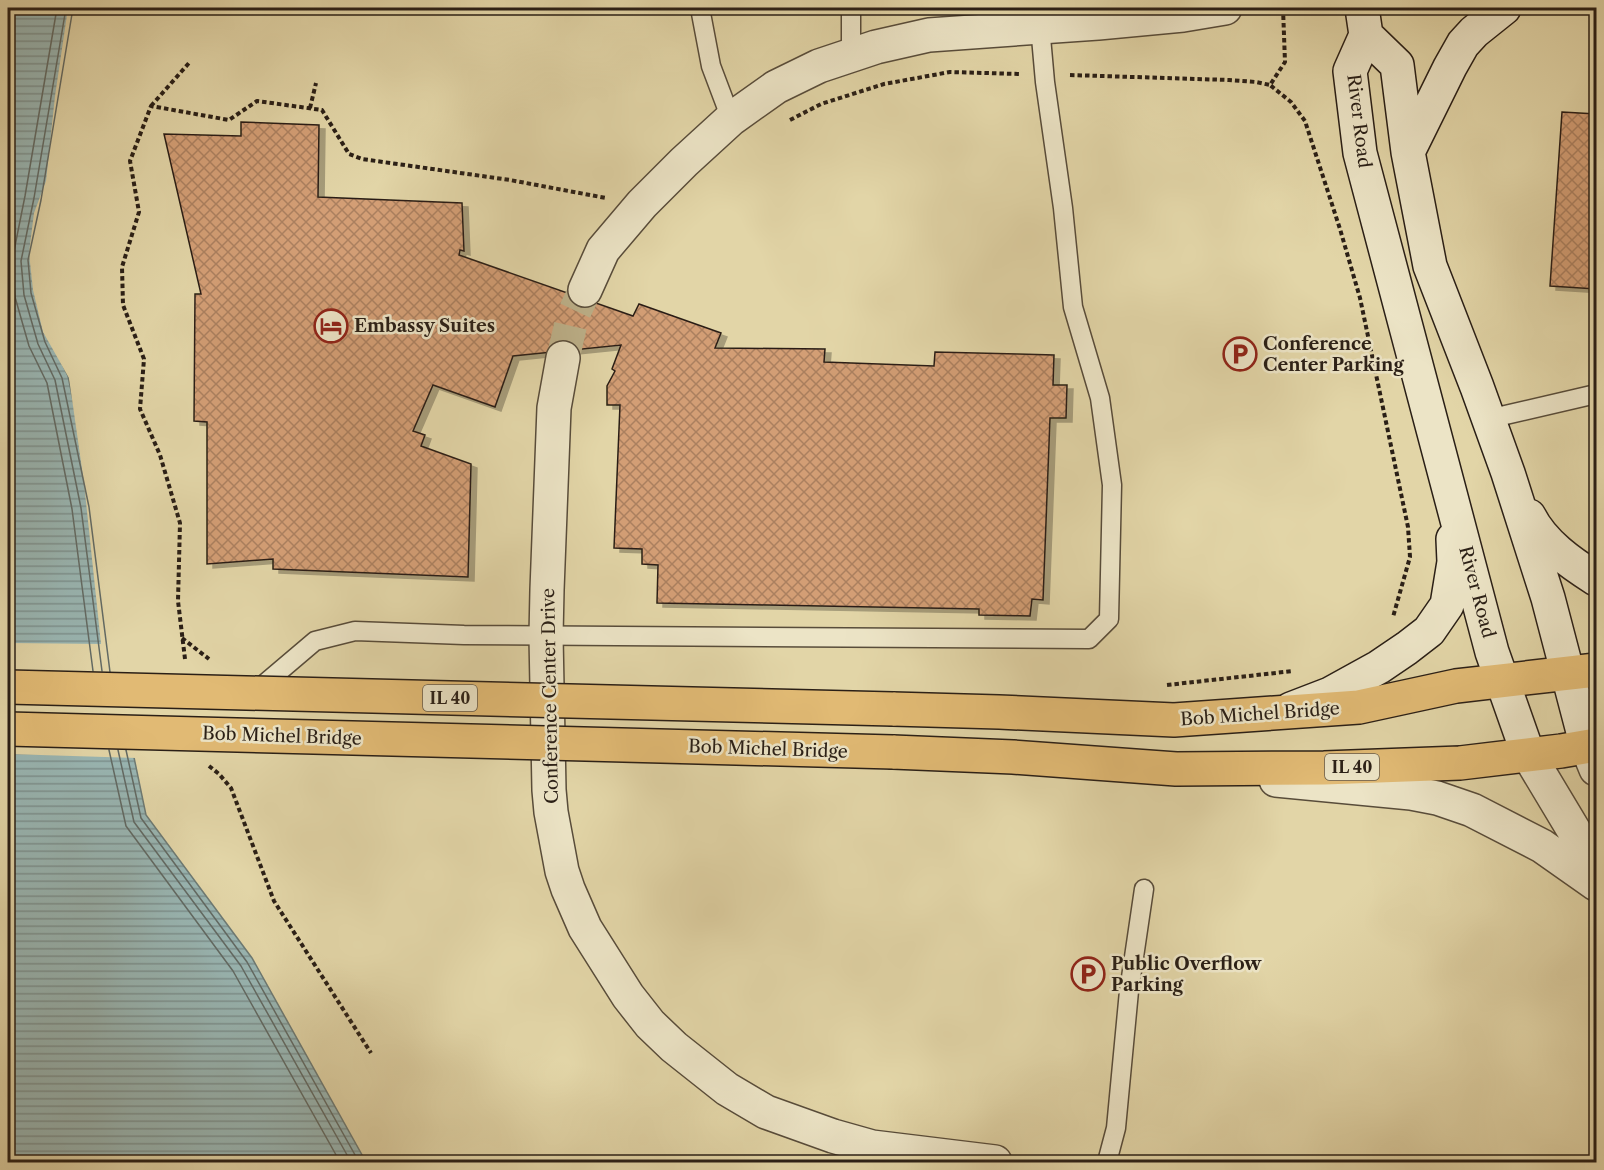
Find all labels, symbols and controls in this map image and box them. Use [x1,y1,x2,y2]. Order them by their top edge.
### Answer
street label: River Road [1342,73,1376,169]
hotel icon: Embassy Suites [313,308,349,344]
place label: Embassy Suites [354,315,495,337]
place label: Conference Center Parking [1263,333,1404,376]
parking icon: Conference Center Parking [1222,336,1258,372]
street label: River Road [1454,544,1500,640]
street label: Conference Center Drive [537,588,563,804]
road number: IL 40 [423,685,477,711]
street label: Bob Michel Bridge [1179,697,1341,731]
street label: Bob Michel Bridge [202,722,362,750]
street label: Bob Michel Bridge [688,735,848,763]
road number: IL 40 [1325,754,1379,780]
place label: Public Overflow Parking [1111,953,1262,996]
parking icon: Public Overflow Parking [1070,956,1106,992]

